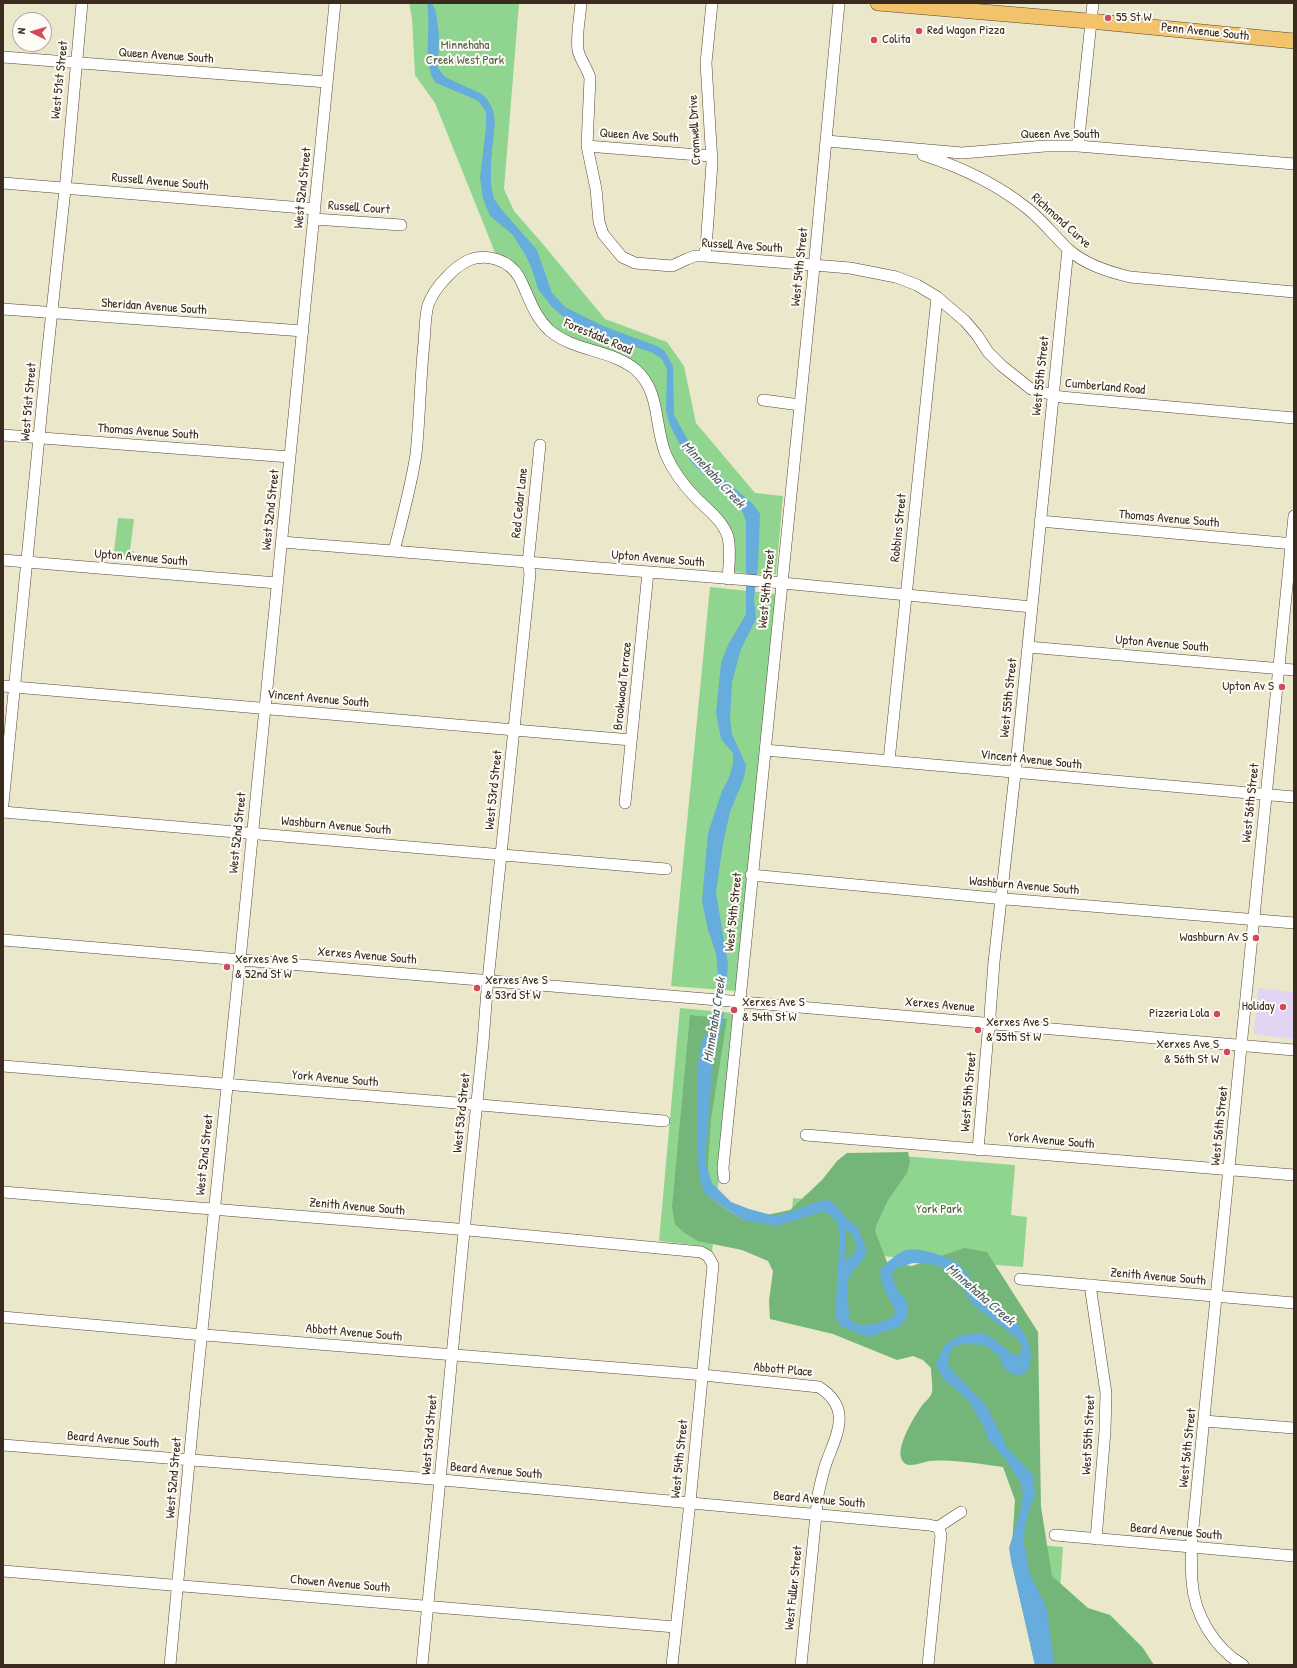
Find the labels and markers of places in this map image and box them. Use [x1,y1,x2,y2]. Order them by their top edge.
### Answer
place label: 55 St W [1116,10,1151,26]
marker: 55 St W [1103,13,1113,23]
place label: Red Wagon Pizza [927,23,1005,39]
marker: Red Wagon Pizza [914,26,924,36]
place label: Colita [882,32,910,48]
marker: Colita [869,35,879,45]
place label: Upton Av S [1222,679,1274,695]
marker: Upton Av S [1277,682,1287,692]
place label: Washburn Av S [1180,930,1248,946]
marker: Washburn Av S [1251,933,1261,943]
place label: Xerxes Ave S & 52nd St W [235,952,298,983]
marker: Xerxes Ave S & 52nd St W [222,962,232,972]
place label: Xerxes Ave S & 53rd St W [485,973,548,1004]
marker: Xerxes Ave S & 53rd St W [472,983,482,993]
place label: Xerxes Ave S & 54th St W [742,995,805,1026]
place label: Holiday [1242,999,1275,1015]
marker: Holiday [1278,1002,1288,1012]
marker: Xerxes Ave S & 54th St W [729,1005,739,1015]
place label: Pizzeria Lola [1149,1006,1209,1022]
marker: Pizzeria Lola [1212,1009,1222,1019]
place label: Xerxes Ave S & 55th St W [986,1015,1049,1046]
marker: Xerxes Ave S & 55th St W [973,1025,983,1035]
place label: Xerxes Ave S & 56th St W [1156,1037,1219,1068]
marker: Xerxes Ave S & 56th St W [1222,1047,1232,1057]

